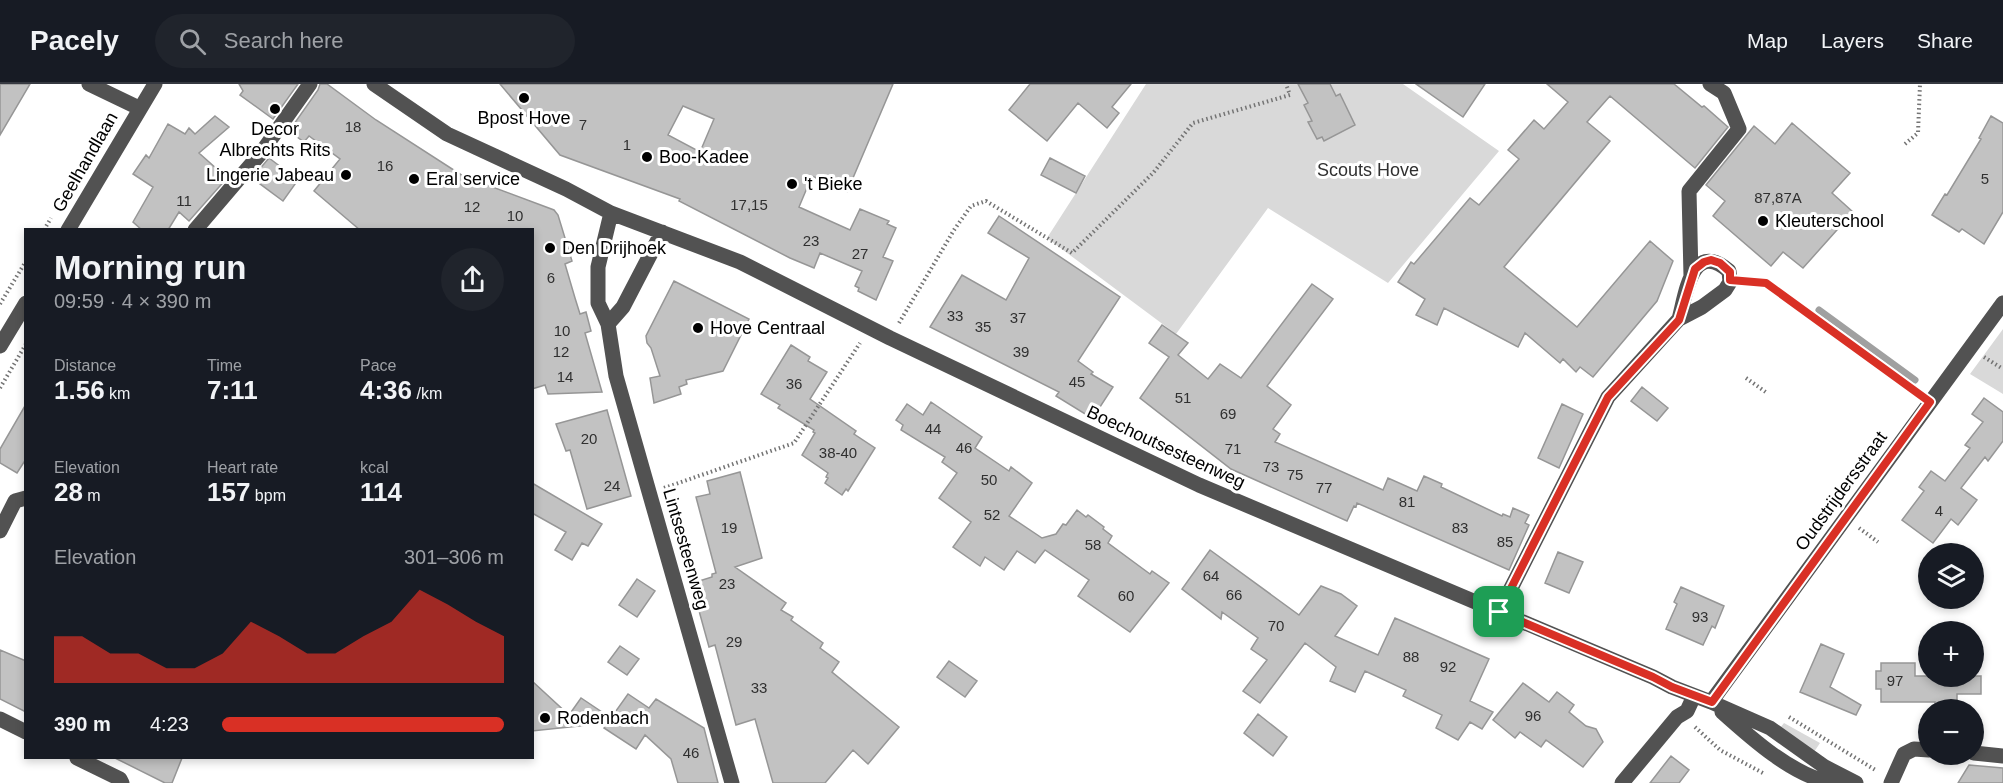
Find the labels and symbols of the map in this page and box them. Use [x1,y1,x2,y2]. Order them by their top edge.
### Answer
marker: Bpost Hove [517,91,531,105]
marker: Decor Albrechts Rits [268,102,282,116]
street label: Geelhandlaan [48,108,122,216]
place label: Bpost Hove [477,108,571,128]
house number: 7 [579,116,587,133]
house number: 18 [345,118,361,135]
place label: Decor Albrechts Rits [219,119,331,160]
house number: 1 [623,136,631,153]
place label: Boo-Kadee [659,147,749,167]
marker: Boo-Kadee [640,150,654,164]
house number: 16 [377,157,393,174]
park label: Scouts Hove [1317,160,1419,180]
place label: Lingerie Jabeau [206,165,334,185]
marker: Lingerie Jabeau [339,168,353,182]
place label: Eral service [426,169,520,189]
house number: 5 [1981,170,1989,187]
marker: Eral service [407,172,421,186]
place label: 't Bieke [804,174,862,194]
marker: 't Bieke [785,177,799,191]
house number: 87,87A [1754,189,1802,206]
house number: 11 [176,192,192,209]
house number: 17,15 [730,196,768,213]
house number: 12 [464,198,480,215]
house number: 10 [507,207,523,224]
place label: Kleuterschool [1775,211,1884,231]
marker: Kleuterschool [1756,214,1770,228]
house number: 23 [803,232,819,249]
place label: Den Drijhoek [562,238,667,258]
marker: Den Drijhoek [543,241,557,255]
house number: 27 [852,245,868,262]
house number: 6 [547,269,555,286]
house number: 33 [947,307,963,324]
house number: 37 [1010,309,1026,326]
place label: Hove Centraal [710,318,825,338]
house number: 35 [975,318,991,335]
marker: Hove Centraal [691,321,705,335]
house number: 10 [554,322,570,339]
house number: 12 [553,343,569,360]
house number: 39 [1013,343,1029,360]
house number: 14 [557,368,573,385]
house number: 45 [1069,373,1085,390]
house number: 36 [786,375,802,392]
house number: 51 [1175,389,1191,406]
street label: Boechoutsesteenweg [1084,402,1248,492]
house number: 69 [1220,405,1236,422]
house number: 44 [925,420,941,437]
street label: Oudstrijdersstraat [1791,428,1891,554]
house number: 20 [581,430,597,447]
house number: 46 [956,439,972,456]
house number: 71 [1225,440,1241,457]
house number: 38-40 [819,444,857,461]
house number: 73 [1263,458,1279,475]
house number: 75 [1287,466,1303,483]
house number: 50 [981,471,997,488]
house number: 24 [604,477,620,494]
house number: 77 [1316,479,1332,496]
street label: Lintsesteenweg [659,486,713,612]
house number: 81 [1399,493,1415,510]
house number: 4 [1935,502,1943,519]
house number: 52 [984,506,1000,523]
house number: 19 [721,519,737,536]
house number: 83 [1452,519,1468,536]
house number: 85 [1497,533,1513,550]
house number: 58 [1085,536,1101,553]
house number: 64 [1203,567,1219,584]
house number: 23 [719,575,735,592]
house number: 66 [1226,586,1242,603]
pin [1473,586,1524,637]
house number: 60 [1118,587,1134,604]
house number: 93 [1692,608,1708,625]
house number: 70 [1268,617,1284,634]
house number: 29 [726,633,742,650]
house number: 88 [1403,648,1419,665]
house number: 92 [1440,658,1456,675]
house number: 97 [1887,672,1903,689]
house number: 33 [751,679,767,696]
house number: 96 [1525,707,1541,724]
place label: Rodenbach [557,708,649,728]
marker: Rodenbach [538,711,552,725]
house number: 46 [683,744,699,761]

